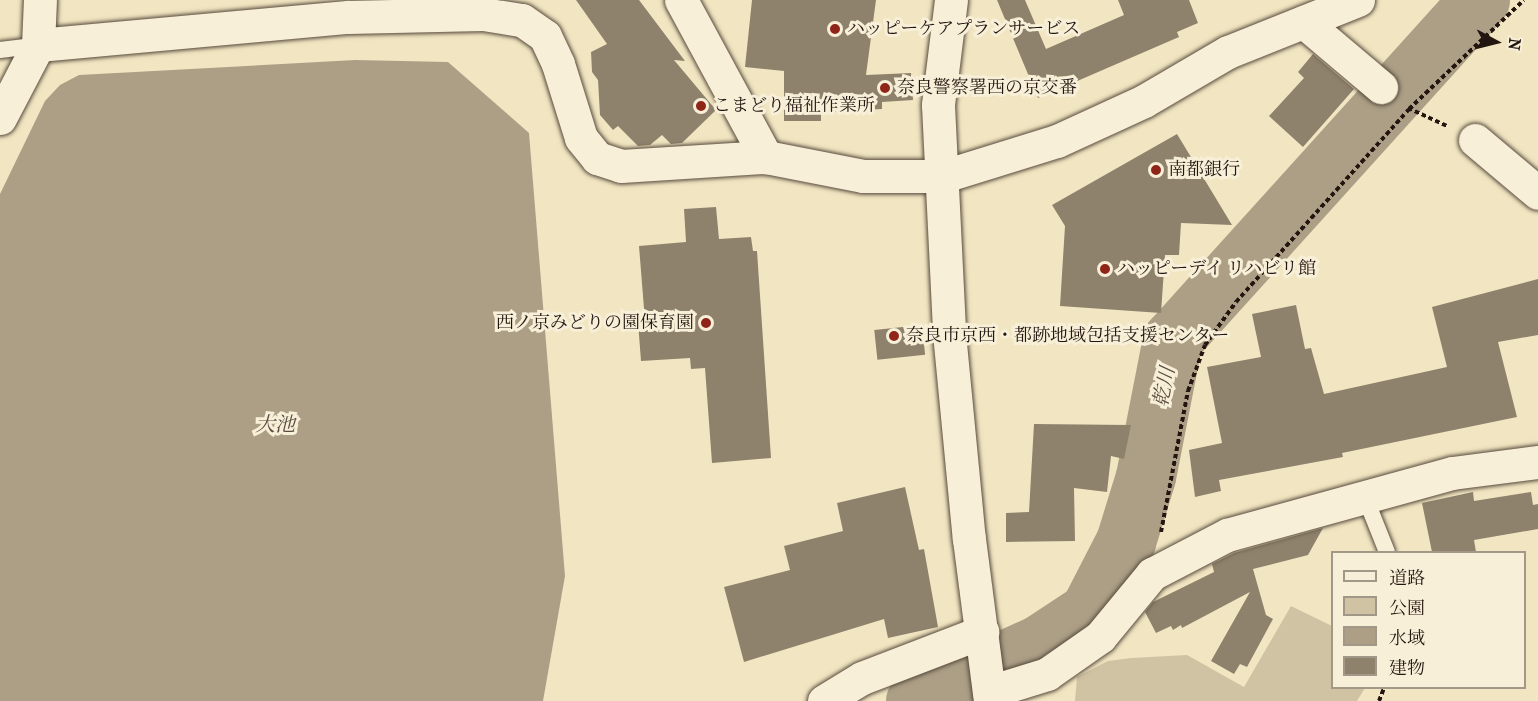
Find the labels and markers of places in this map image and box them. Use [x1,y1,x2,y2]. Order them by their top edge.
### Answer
place label: ハッピーケアプランサービス [847,18,1080,40]
marker: ハッピーケアプランサービス [828,22,842,36]
place label: 奈良警察署西の京交番 [897,77,1077,99]
marker: 奈良警察署西の京交番 [878,81,892,95]
place label: こまどり福祉作業所 [713,95,875,117]
marker: こまどり福祉作業所 [694,99,708,113]
place label: 南都銀行 [1168,159,1240,181]
marker: 南都銀行 [1149,163,1163,177]
place label: ハッピーデイ リハビリ館 [1117,258,1318,280]
marker: ハッピーデイ リハビリ館 [1098,262,1112,276]
place label: 西ノ京みどりの園保育園 [496,312,694,334]
marker: 西ノ京みどりの園保育園 [699,316,713,330]
place label: 奈良市京西・都跡地域包括支援センター [906,325,1230,347]
marker: 奈良市京西・都跡地域包括支援センター [887,329,901,343]

